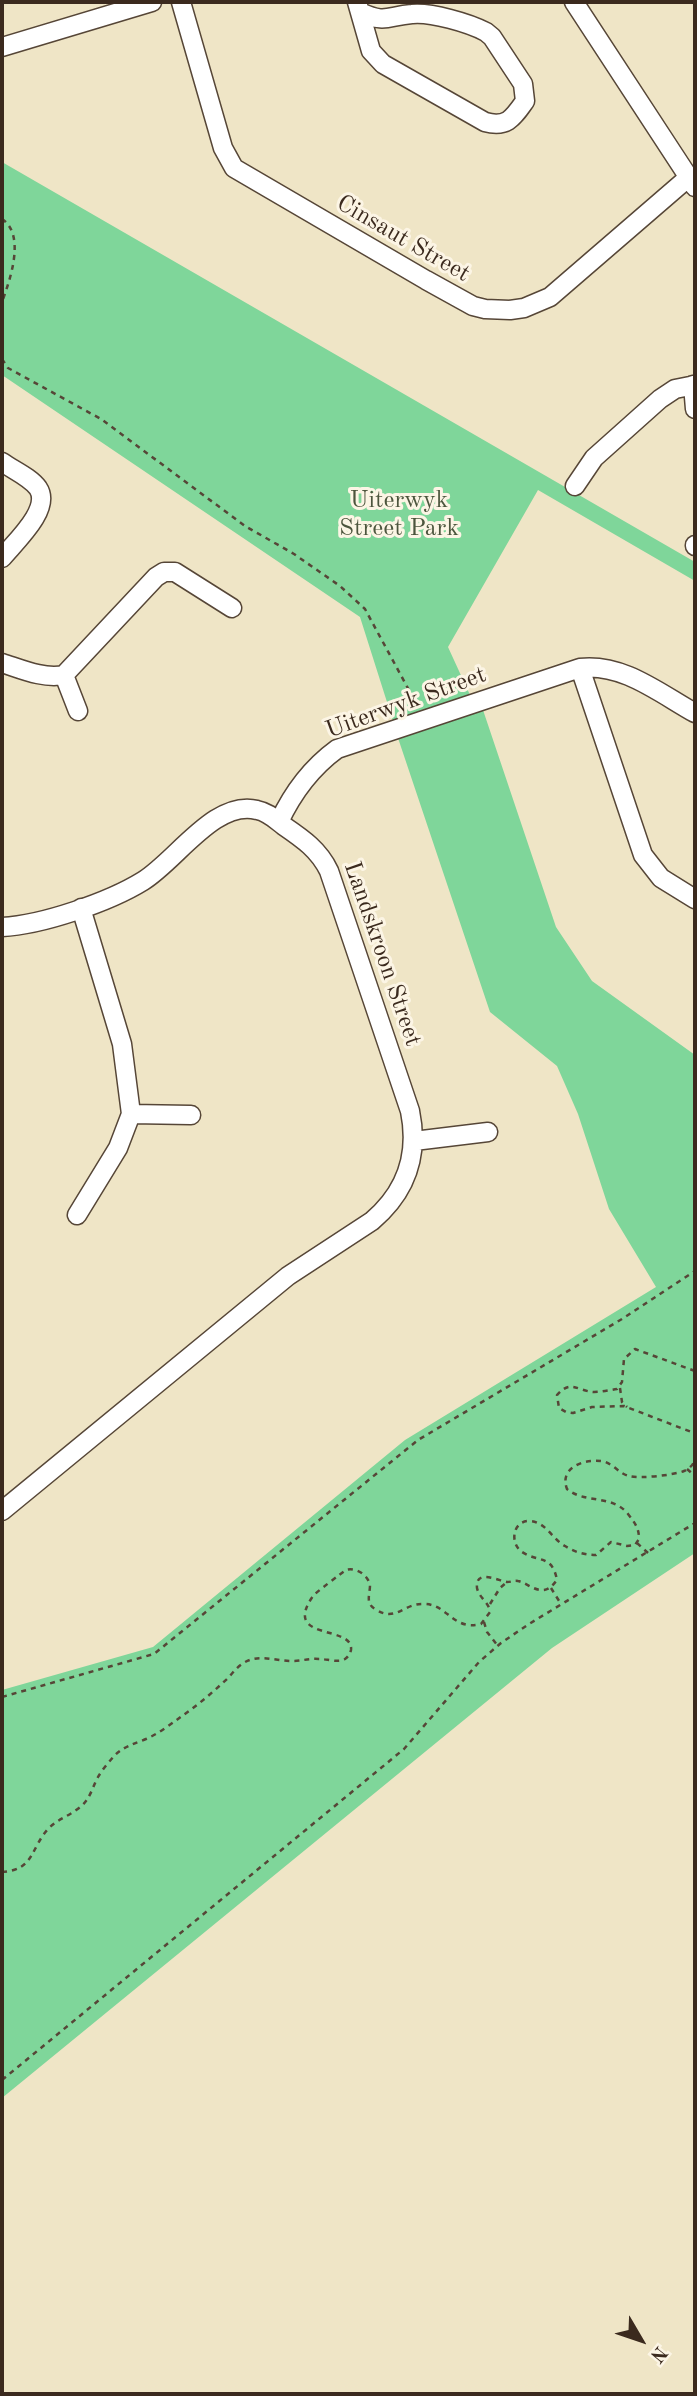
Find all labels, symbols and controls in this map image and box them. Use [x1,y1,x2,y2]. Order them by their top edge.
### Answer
street label: Cinsaut Street [331,189,475,289]
park label: Uiterwyk Street Park [339,487,459,543]
street label: Uiterwyk Street [322,661,490,745]
street label: Landskroon Street [337,858,427,1050]
north arrow [606,2305,676,2375]
text: N [646,2342,670,2365]

